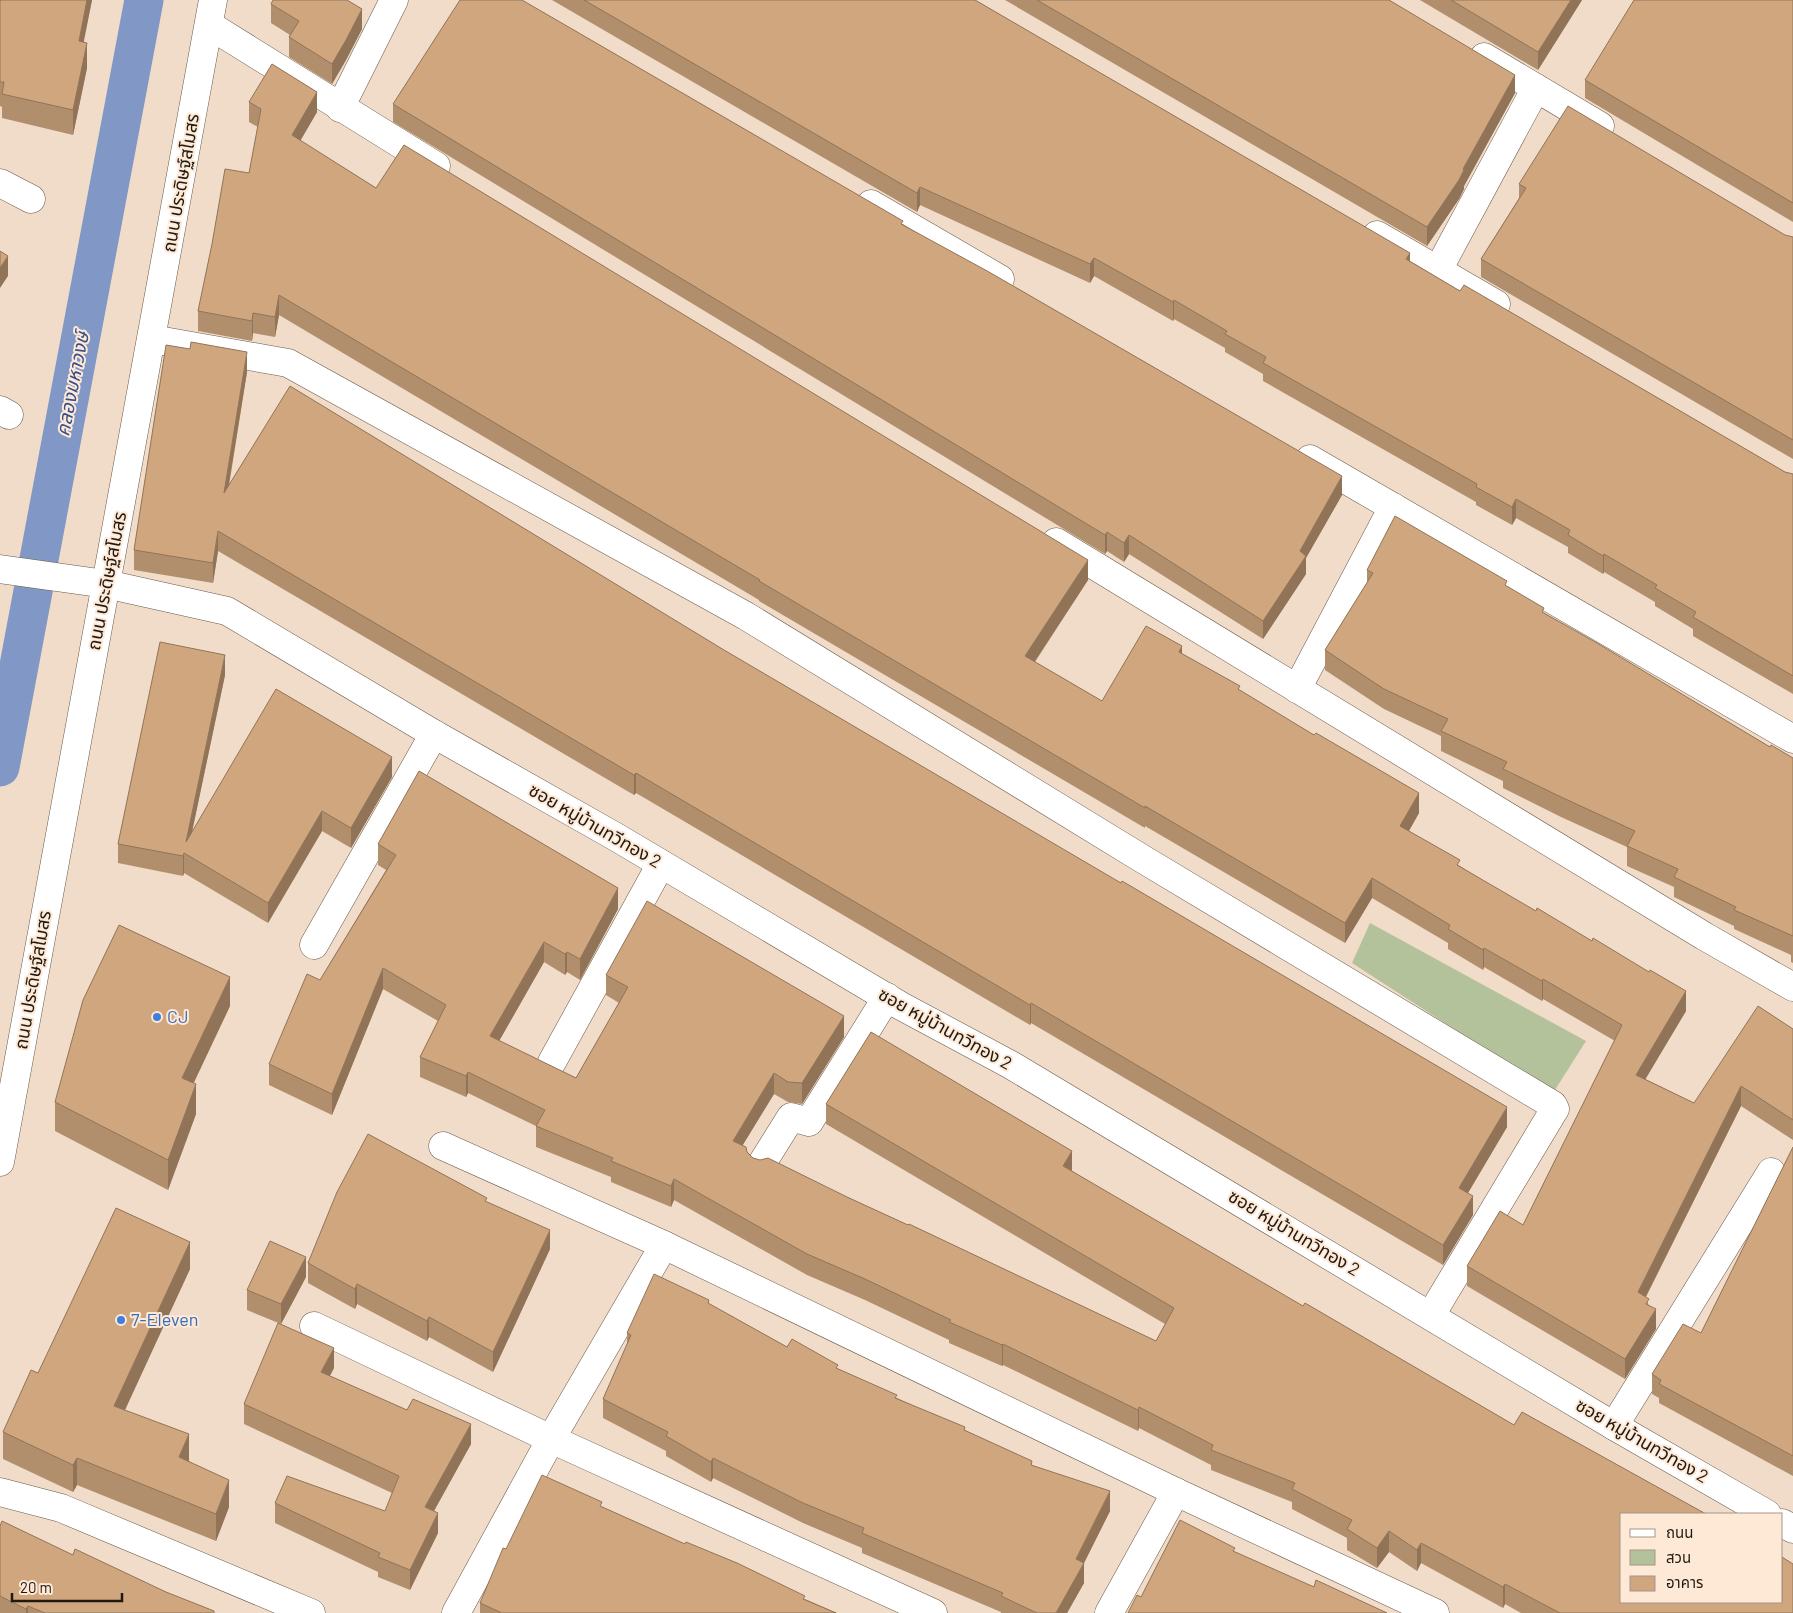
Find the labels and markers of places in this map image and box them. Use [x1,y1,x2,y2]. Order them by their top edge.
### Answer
place label: CJ [167,1005,189,1027]
marker: CJ [151,1011,163,1023]
place label: 7-Eleven [131,1308,199,1330]
marker: 7-Eleven [115,1314,127,1326]

